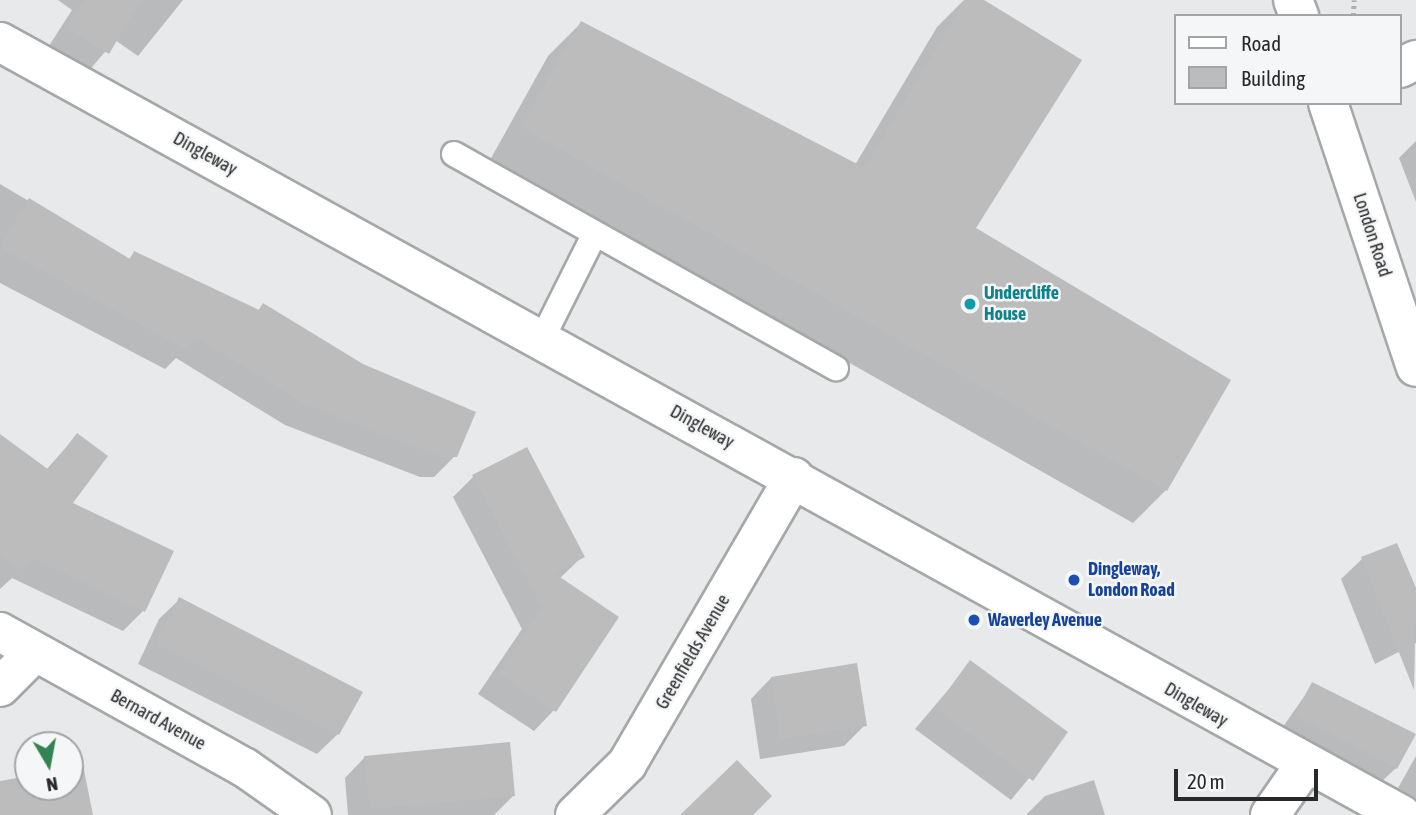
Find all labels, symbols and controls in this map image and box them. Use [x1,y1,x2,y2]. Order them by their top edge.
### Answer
legend [1174,14,1402,105]
text: Road [1241,31,1281,55]
text: Building [1241,66,1305,90]
street label: Dingleway [169,128,241,180]
street label: London Road [1348,190,1396,280]
place label: Undercliffe House [984,283,1059,326]
marker: Undercliffe House [962,296,978,312]
street label: Dingleway [666,401,738,453]
place label: Dingleway, London Road [1088,559,1175,602]
marker: Dingleway, London Road [1066,572,1082,588]
street label: Greenfields Avenue [651,591,735,713]
place label: Waverley Avenue [988,609,1102,631]
marker: Waverley Avenue [966,612,982,628]
street label: Dingleway [1160,678,1232,732]
street label: Bernard Avenue [107,685,209,755]
north arrow [14,731,84,801]
scale bar [1178,756,1322,800]
text: 20 m [1187,769,1225,793]
text: N [45,773,60,797]

